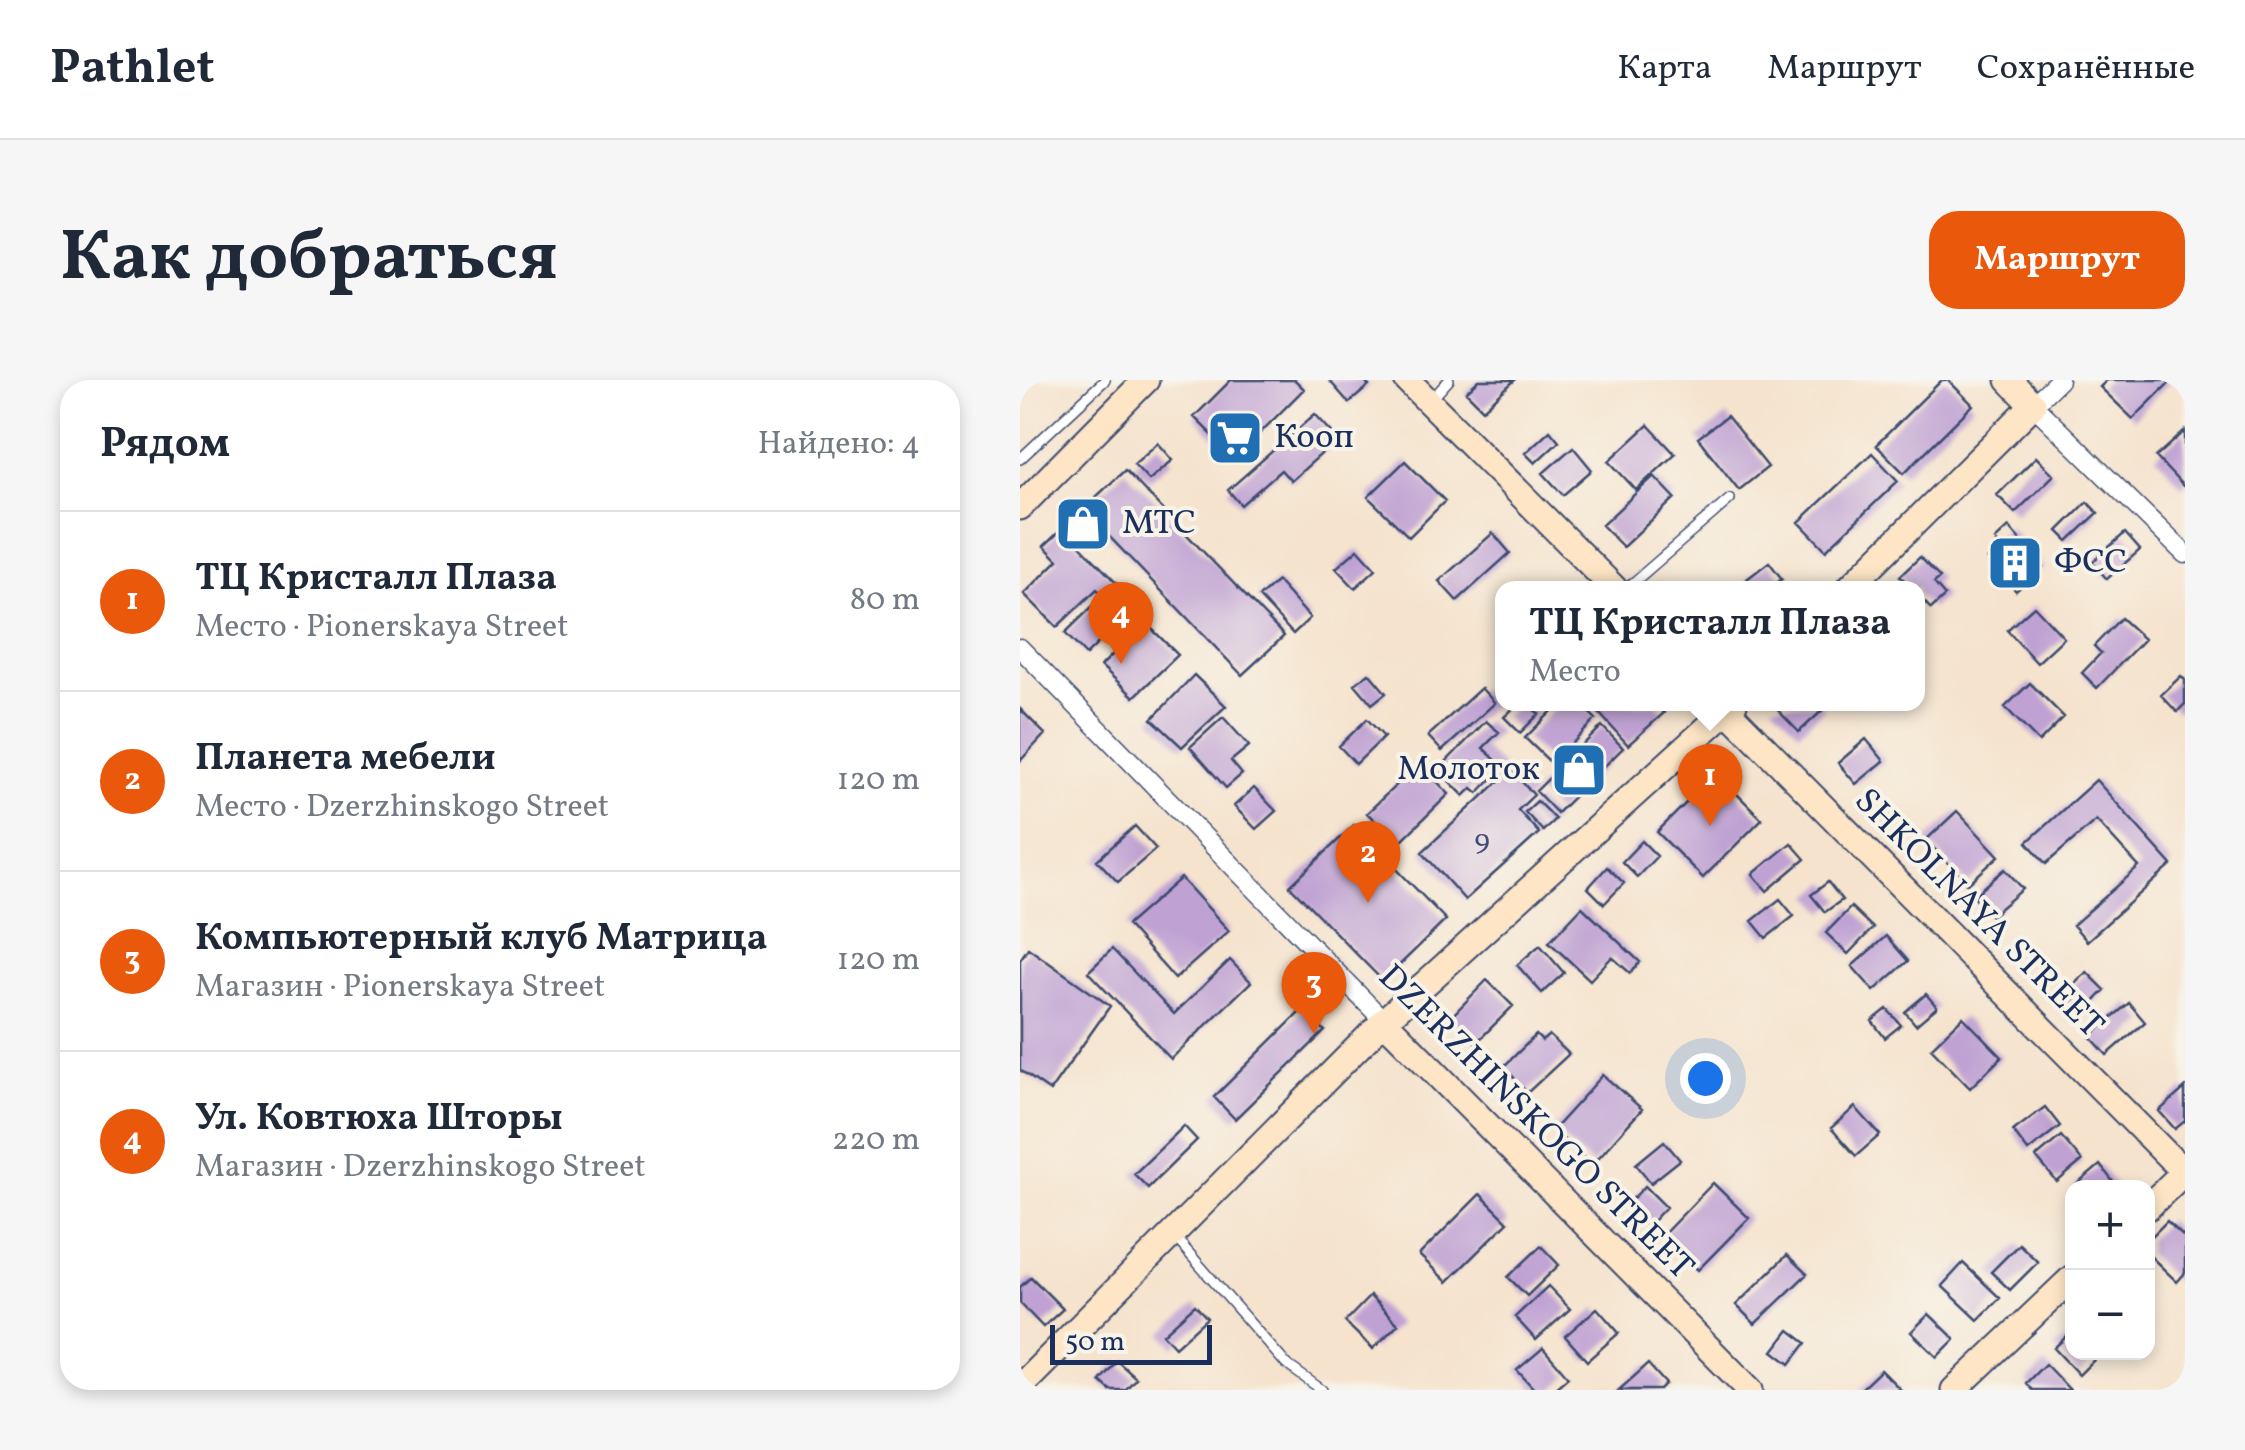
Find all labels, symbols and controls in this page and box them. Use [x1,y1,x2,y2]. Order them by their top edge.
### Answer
text: Pathlet [50,36,215,103]
text: Карта [1617,45,1712,93]
text: Маршрут [1767,45,1922,93]
text: Сохранённые [1977,45,2195,93]
text: Как добраться [60,211,558,309]
button: Маршрут [1929,211,2185,309]
supermarket icon: Кооп [1205,408,1265,468]
place label: Кооп [1274,414,1354,462]
text: Рядом [100,416,230,475]
text: Найдено: 4 [758,423,920,467]
shop icon: МТС [1053,494,1113,554]
place label: МТС [1122,500,1196,548]
building icon: ФСС [1985,533,2045,593]
place label: ФСС [2054,539,2127,587]
text: ТЦ Кристалл Плаза [195,553,557,606]
text: 1 [126,579,139,623]
text: 80 m [850,579,920,623]
popup [1495,581,1925,711]
pin: 4 [1088,582,1154,664]
text: ТЦ Кристалл Плаза [1529,598,1891,651]
text: Место · Pionerskaya Street [195,606,568,650]
text: Место [1529,651,1621,695]
text: Планета мебели [195,733,496,786]
shop icon: Молоток [1549,740,1609,800]
pin: 1 [1678,744,1742,826]
place label: Молоток [1397,746,1540,794]
text: 2 [124,759,141,803]
text: 120 m [837,759,920,803]
street label: SHKOLNAYA STREET [1843,779,2113,1049]
text: Место · Dzerzhinskogo Street [195,786,609,830]
pin: 2 [1336,820,1400,903]
house number: 9 [1474,820,1490,862]
text: Компьютерный клуб Матрица [195,913,767,966]
text: 3 [124,939,141,983]
text: 120 m [837,939,920,983]
pin: 3 [1282,952,1346,1034]
street label: DZERZHINSKOGO STREET [1367,955,1703,1291]
text: Магазин · Pionerskaya Street [195,966,605,1010]
your location [1680,1053,1731,1104]
text: Ул. Ковтюха Шторы [195,1093,563,1146]
text: 4 [123,1119,142,1163]
text: 220 m [832,1119,920,1163]
text: Магазин · Dzerzhinskogo Street [195,1146,646,1190]
map controls [2065,1180,2155,1360]
button: + [2065,1180,2155,1270]
button: − [2065,1270,2155,1360]
scale bar [1050,1320,1212,1364]
text: 50 m [1065,1323,1125,1362]

